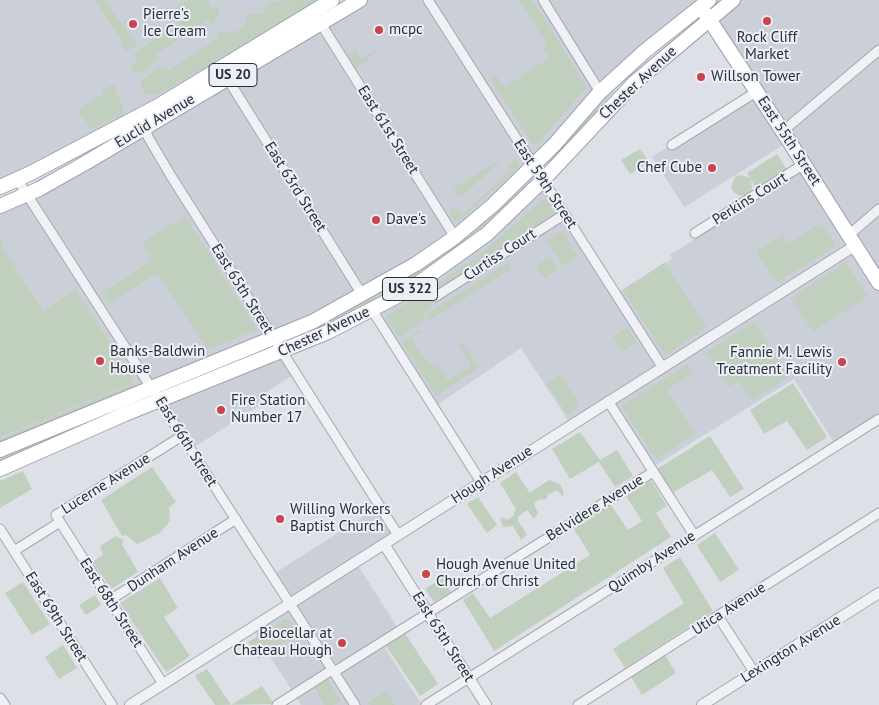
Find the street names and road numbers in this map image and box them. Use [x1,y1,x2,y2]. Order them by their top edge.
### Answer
street label: Chester Avenue [596,43,680,123]
road number: US 20 [209,64,257,86]
street label: East 61st Street [354,82,422,178]
street label: Euclid Avenue [112,90,198,152]
street label: East 55th Street [753,93,825,189]
street label: East 59th Street [509,136,581,232]
street label: East 63rd Street [260,139,330,235]
street label: Perkins Court [709,169,791,229]
street label: Curtiss Court [461,225,539,285]
street label: East 65th Street [207,241,277,337]
road number: US 322 [382,278,438,300]
street label: Chester Avenue [275,303,373,361]
street label: East 66th Street [151,394,221,490]
street label: Hough Avenue [448,442,536,508]
street label: Lucerne Avenue [58,450,154,518]
street label: Belvidere Avenue [543,471,647,545]
street label: Dunham Avenue [124,524,222,596]
street label: Quimby Avenue [605,527,699,597]
street label: East 68th Street [75,555,147,651]
street label: East 69th Street [21,569,91,665]
street label: Utica Avenue [689,579,769,639]
street label: East 65th Street [408,589,478,685]
street label: Lexington Avenue [738,611,844,687]

